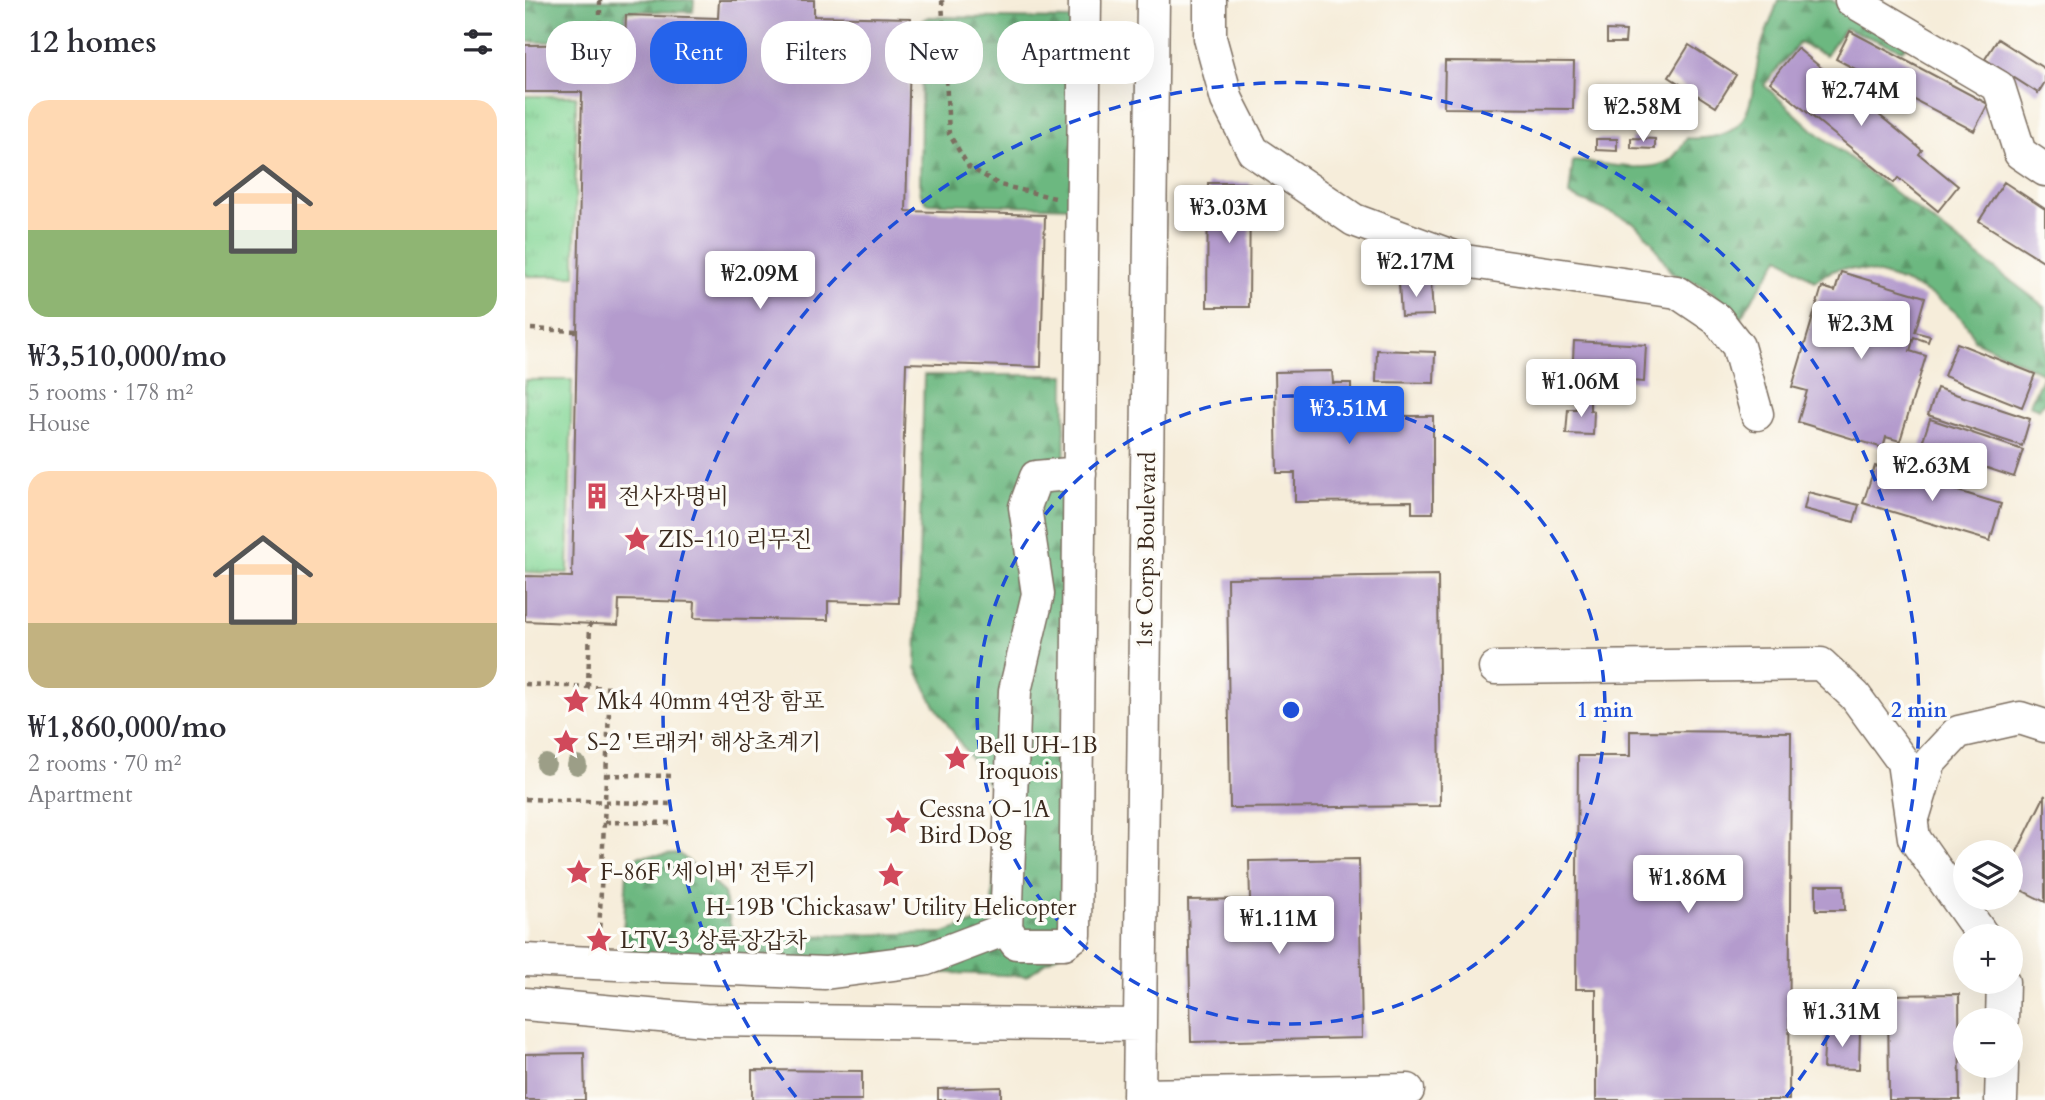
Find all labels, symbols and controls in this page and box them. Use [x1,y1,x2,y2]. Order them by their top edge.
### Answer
chip: Buy [546,21,636,84]
chip: Rent [650,21,747,84]
chip: Filters [761,21,871,84]
chip: New [885,21,983,84]
chip: Apartment [997,21,1154,84]
text: 12 homes [28,22,157,63]
icon: filters [459,23,497,61]
pin: ₩2.74M [1804,68,1918,128]
text: ₩2.74M [1822,75,1900,106]
pin: ₩2.58M [1586,85,1700,144]
text: ₩2.58M [1604,91,1682,122]
icon: home [200,146,326,272]
pin: ₩3.03M [1172,186,1286,245]
text: ₩3.03M [1190,192,1268,223]
pin: ₩2.17M [1359,240,1473,299]
text: ₩2.17M [1377,246,1455,277]
pin: ₩2.09M [703,252,817,311]
text: ₩2.09M [721,258,799,289]
pin: ₩2.3M [1812,302,1910,361]
text: ₩2.3M [1828,308,1894,339]
text: ₩3,510,000/mo [28,336,227,377]
pin: ₩1.06M [1524,360,1638,419]
text: ₩1.06M [1542,366,1620,397]
text: 5 rooms · 178 m² [28,377,193,408]
pin: ₩3.51M [1292,386,1406,446]
text: ₩3.51M [1310,393,1388,424]
text: House [28,408,90,439]
pin: ₩2.63M [1875,444,1989,503]
text: ₩2.63M [1893,450,1971,481]
street label: 1st Corps Boulevard [1129,451,1163,649]
building icon: 전사자명비 [582,481,612,511]
place label: 전사자명비 [618,481,729,512]
icon: home [200,517,326,643]
place icon: ZIS-110 리무진 [622,524,652,554]
place label: ZIS-110 리무진 [658,524,812,555]
place icon: Mk4 40mm 4연장 함포 [561,686,591,716]
place label: Mk4 40mm 4연장 함포 [597,686,824,717]
text: 1 min [1577,696,1633,725]
text: 2 min [1891,696,1947,725]
centre of rings [1279,698,1303,722]
text: ₩1,860,000/mo [28,707,227,748]
place icon: S-2 '트래커' 해상초계기 [551,727,581,757]
place label: S-2 '트래커' 해상초계기 [587,727,821,758]
place label: Bell UH-1B Iroquois [978,730,1098,787]
place icon: Bell UH-1B Iroquois [942,743,972,773]
text: 2 rooms · 70 m² [28,748,181,779]
text: Apartment [28,779,132,810]
place label: Cessna O-1A Bird Dog [919,794,1051,851]
place icon: Cessna O-1A Bird Dog [883,807,913,837]
map controls [1953,840,2023,1078]
button: layers [1953,840,2023,910]
pin: ₩1.86M [1631,856,1745,915]
place icon: F-86F '세이버' 전투기 [564,857,594,887]
place label: F-86F '세이버' 전투기 [600,857,816,888]
place icon: H-19B 'Chickasaw' Utility Helicopter [876,860,906,890]
text: ₩1.86M [1649,862,1727,893]
place label: H-19B 'Chickasaw' Utility Helicopter [706,892,1077,923]
pin: ₩1.11M [1222,897,1336,956]
text: ₩1.11M [1240,903,1318,934]
button: + [1953,924,2023,994]
place icon: LTV-3 상륙장갑차 [584,925,614,955]
place label: LTV-3 상륙장갑차 [620,925,808,956]
pin: ₩1.31M [1785,990,1899,1049]
text: ₩1.31M [1803,996,1881,1027]
button: − [1953,1008,2023,1078]

